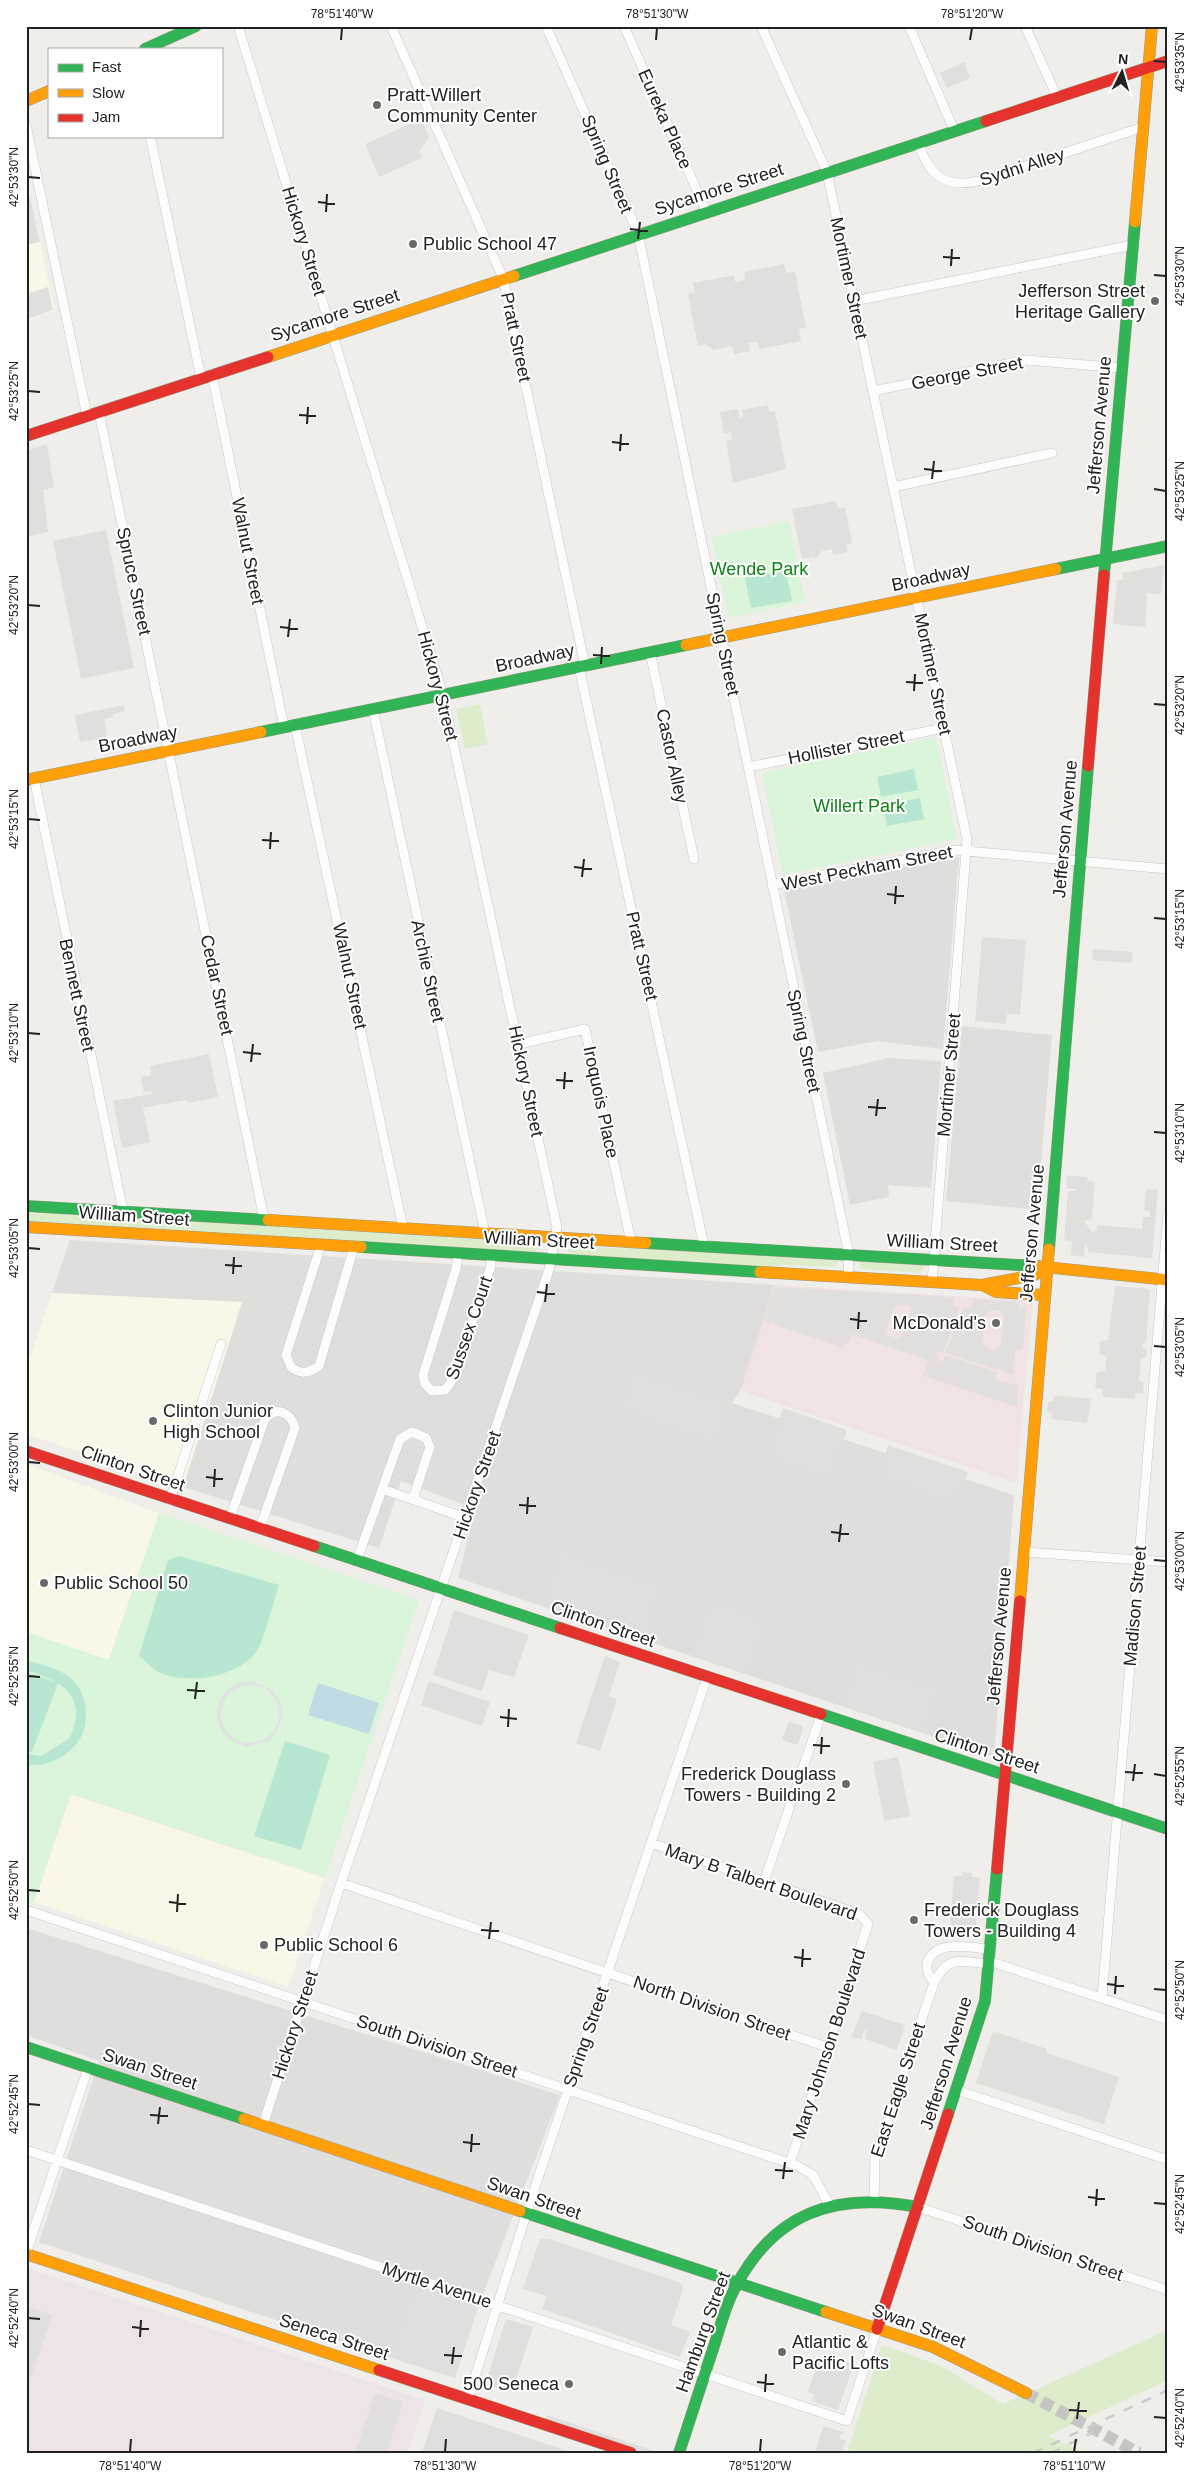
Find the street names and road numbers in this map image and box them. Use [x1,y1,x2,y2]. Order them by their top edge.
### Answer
street label: Eureka Place [634,66,696,172]
street label: Spring Street [577,112,637,216]
street label: Sydni Alley [977,144,1067,190]
street label: Sycamore Street [652,159,786,219]
street label: Hickory Street [278,184,330,298]
street label: Mortimer Street [826,215,872,341]
street label: Sycamore Street [268,285,402,345]
street label: Pratt Street [497,290,535,384]
street label: George Street [910,352,1024,394]
street label: Jefferson Avenue [1083,355,1115,495]
street label: Walnut Street [228,496,268,606]
street label: Spruce Street [113,525,155,637]
street label: Broadway [890,559,972,595]
street label: Spring Street [702,591,744,697]
street label: Mortimer Street [910,611,956,737]
street label: Hickory Street [414,629,462,743]
street label: Broadway [494,640,576,676]
street label: Castor Alley [652,707,692,805]
street label: Broadway [97,722,179,756]
street label: Hollister Street [786,726,906,768]
street label: Jefferson Avenue [1049,759,1081,899]
street label: West Peckham Street [780,842,954,894]
street label: Pratt Street [622,909,662,1003]
street label: Archie Street [407,918,449,1024]
street label: Walnut Street [329,921,371,1031]
street label: Cedar Street [197,933,237,1037]
street label: Bennett Street [55,937,99,1053]
street label: Spring Street [783,988,825,1094]
street label: Mortimer Street [934,1012,964,1138]
street label: Hickory Street [504,1024,548,1138]
street label: Iroquois Place [579,1044,623,1160]
street label: Jefferson Avenue [1016,1163,1048,1303]
street label: William Street [78,1202,190,1230]
street label: William Street [483,1227,595,1253]
street label: William Street [886,1230,998,1256]
street label: Sussex Court [442,1274,496,1382]
street label: Hickory Street [449,1428,505,1542]
street label: Clinton Street [78,1441,188,1495]
street label: Madison Street [1120,1545,1150,1667]
street label: Jefferson Avenue [983,1566,1015,1706]
street label: Clinton Street [548,1597,658,1651]
street label: Clinton Street [932,1725,1042,1777]
street label: Mary B Talbert Boulevard [662,1840,860,1924]
street label: Mary Johnson Boulevard [789,1946,869,2142]
street label: Hickory Street [268,1968,322,2082]
street label: North Division Street [631,1972,793,2044]
street label: Spring Street [559,1984,613,2090]
street label: Jefferson Avenue [916,1994,976,2132]
street label: South Division Street [354,2011,520,2081]
street label: East Eagle Street [867,2020,929,2160]
street label: Swan Street [100,2044,200,2094]
street label: Swan Street [484,2173,584,2223]
street label: South Division Street [960,2211,1126,2285]
street label: Myrtle Avenue [380,2258,494,2312]
street label: Hamburg Street [672,2269,734,2395]
street label: Swan Street [870,2300,968,2352]
street label: Seneca Street [277,2310,391,2364]

